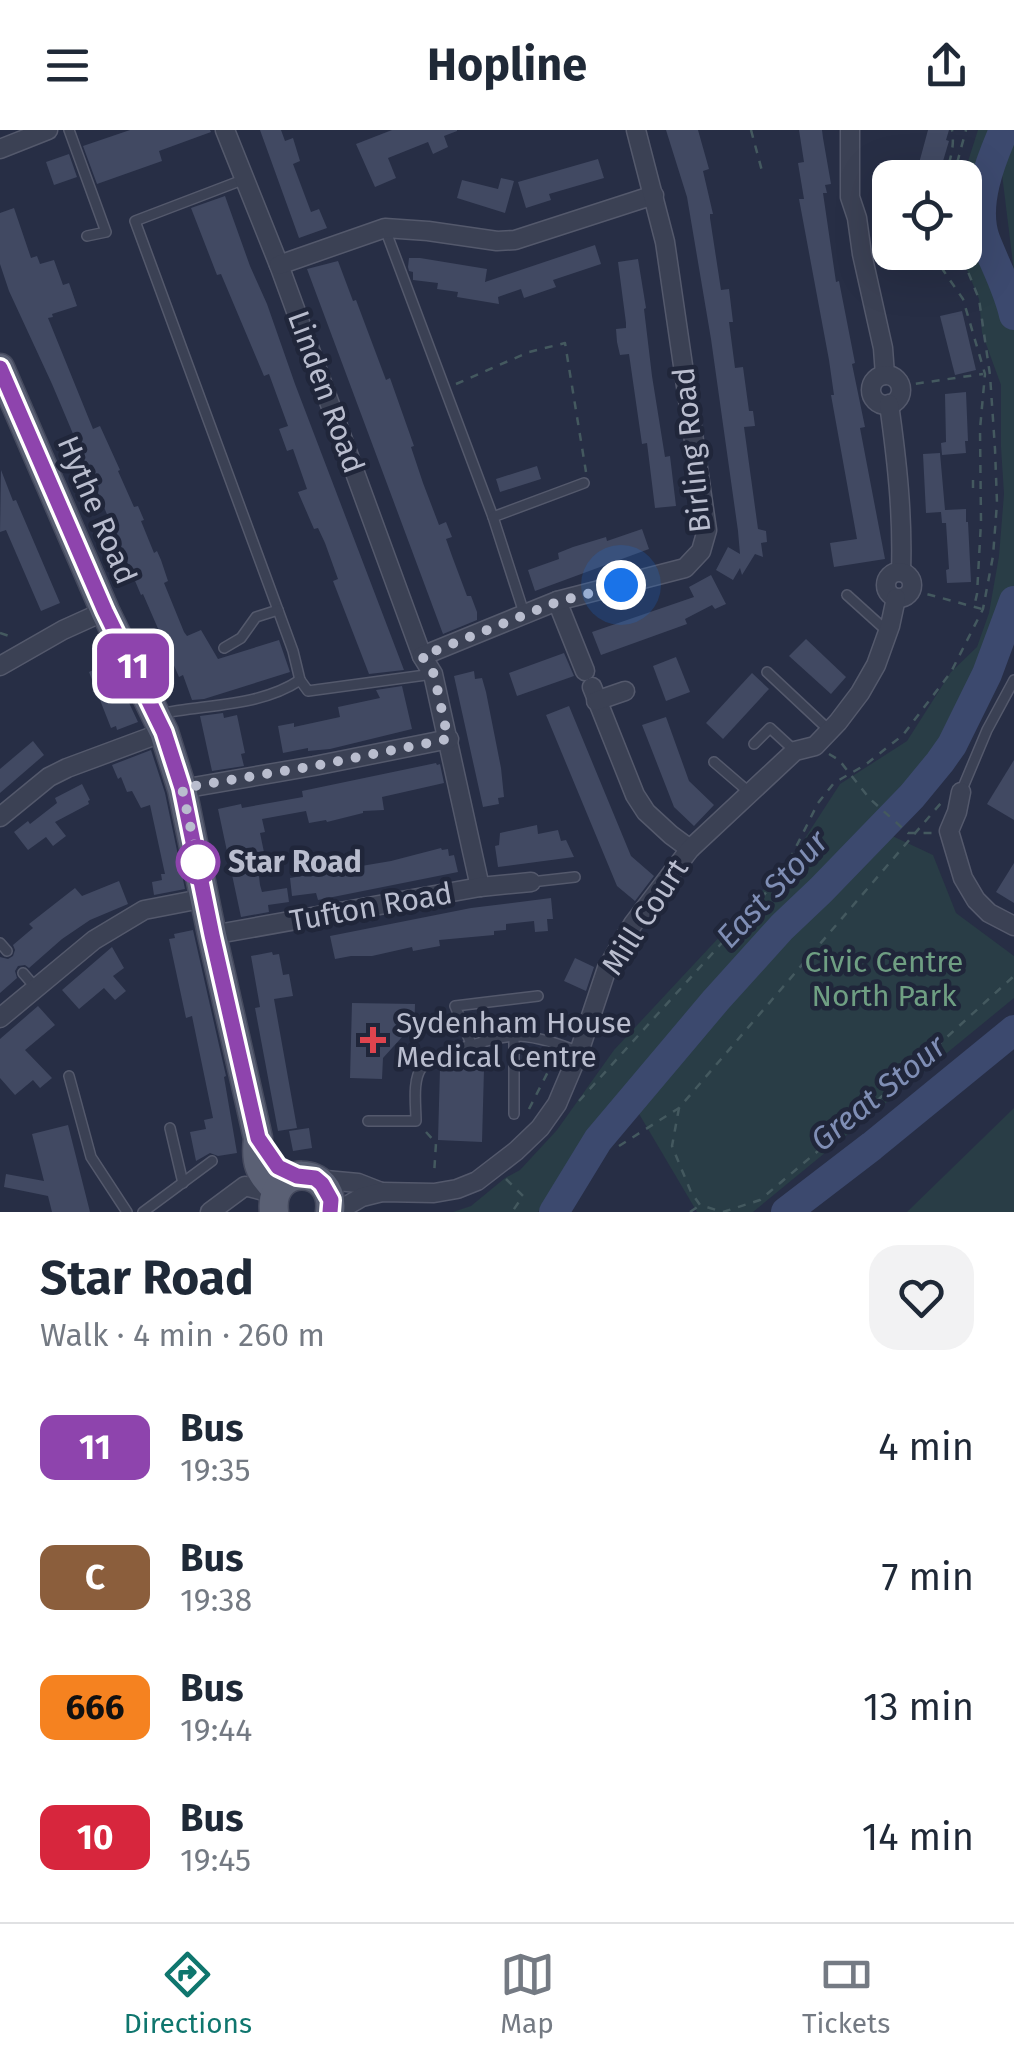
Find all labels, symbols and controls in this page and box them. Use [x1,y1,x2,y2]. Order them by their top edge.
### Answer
icon: menu [40,38,95,93]
text: Hopline [427,38,587,92]
icon: share [919,38,974,93]
map controls [872,160,982,270]
button: locate [872,160,982,270]
street label: Linden Road [280,306,372,478]
street label: Birling Road [665,366,719,534]
street label: Hythe Road [50,431,144,589]
your location [596,560,646,610]
line badge: 11 [88,634,178,698]
text: 11 [117,645,149,687]
water label: East Stour [708,821,837,955]
marker: Star Road [177,841,219,883]
place label: Star Road [228,844,362,880]
street label: Mill Court [594,852,696,982]
street label: Tufton Road [287,875,455,939]
park label: Civic Centre North Park [805,944,963,1014]
place label: Sydenham House Medical Centre [396,1005,632,1075]
water label: Great Stour [803,1026,955,1159]
marker: Sydenham House Medical Centre [360,1027,386,1053]
button: heart [869,1245,974,1350]
text: Star Road [40,1249,254,1307]
text: Walk · 4 min · 260 m [40,1316,325,1354]
text: Bus [180,1405,244,1451]
text: 4 min [878,1424,974,1470]
text: 11 [79,1426,111,1468]
text: 19:35 [180,1451,251,1489]
text: Bus [180,1535,244,1581]
text: 7 min [882,1554,974,1600]
text: C [85,1556,105,1598]
text: 19:38 [180,1581,252,1619]
text: Bus [180,1665,244,1711]
text: 13 min [863,1684,974,1730]
text: 666 [65,1686,125,1728]
text: 19:44 [180,1711,252,1749]
text: Bus [180,1795,244,1841]
text: 14 min [862,1814,974,1860]
text: 10 [77,1816,113,1858]
text: 19:45 [180,1841,251,1879]
tab: Directions [124,1947,252,2040]
tab: Map [500,1947,555,2040]
tab: Tickets [802,1947,890,2040]

